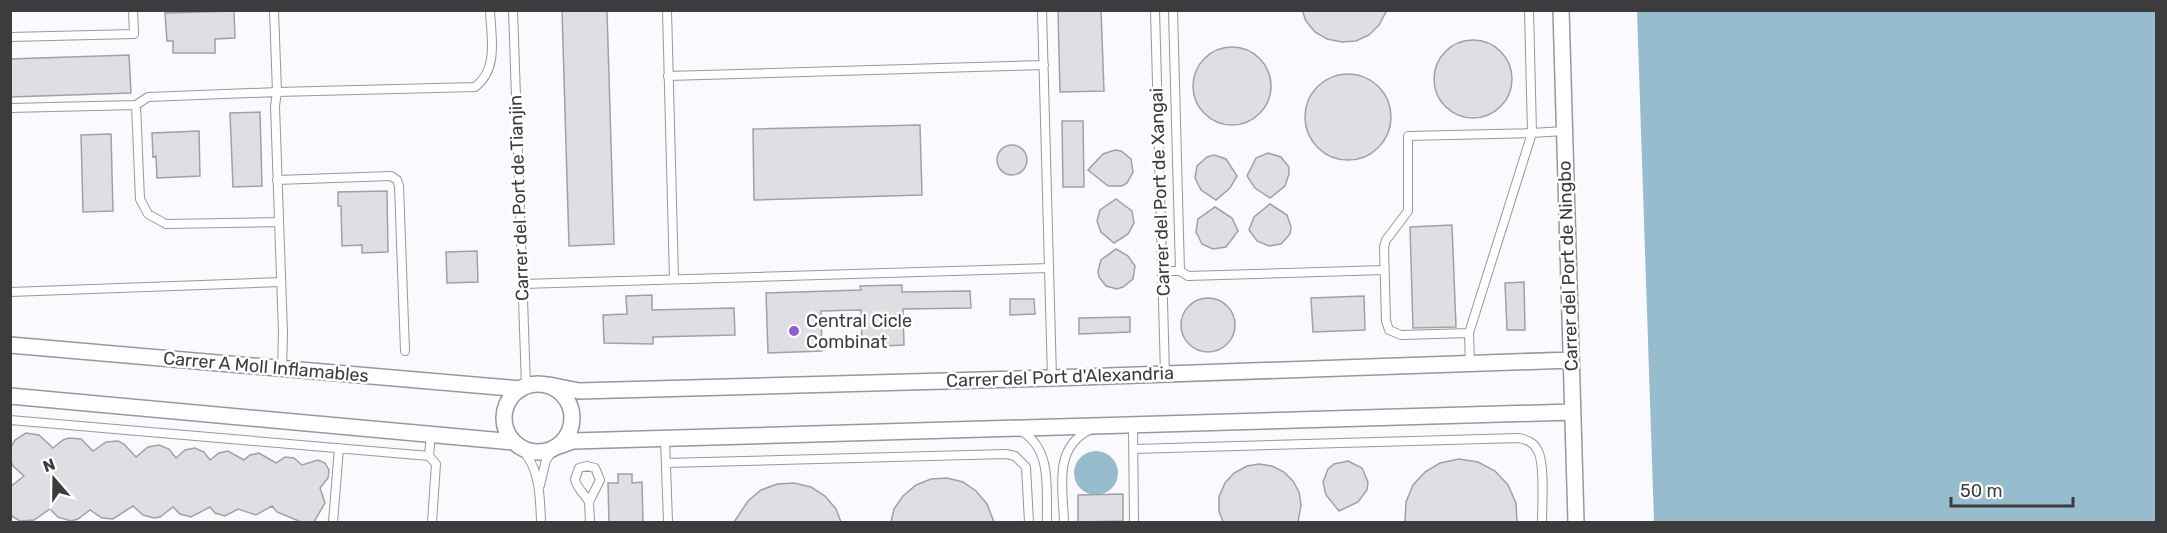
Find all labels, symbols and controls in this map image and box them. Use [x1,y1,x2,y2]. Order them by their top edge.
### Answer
street label: Carrer del Port de Xangai [1145,87,1175,297]
street label: Carrer del Port de Tianjin [504,95,534,301]
street label: Carrer del Port de Ningbo [1553,160,1583,372]
place label: Central Cicle Combinat [806,310,912,353]
marker: Central Cicle Combinat [787,324,801,338]
street label: Carrer A Moll Inflamables [162,347,370,387]
street label: Carrer del Port d'Alexandria [946,362,1174,392]
north arrow [24,449,84,509]
text: N [40,454,58,476]
scale bar [1951,470,2072,508]
text: 50 m [1960,480,2003,502]

